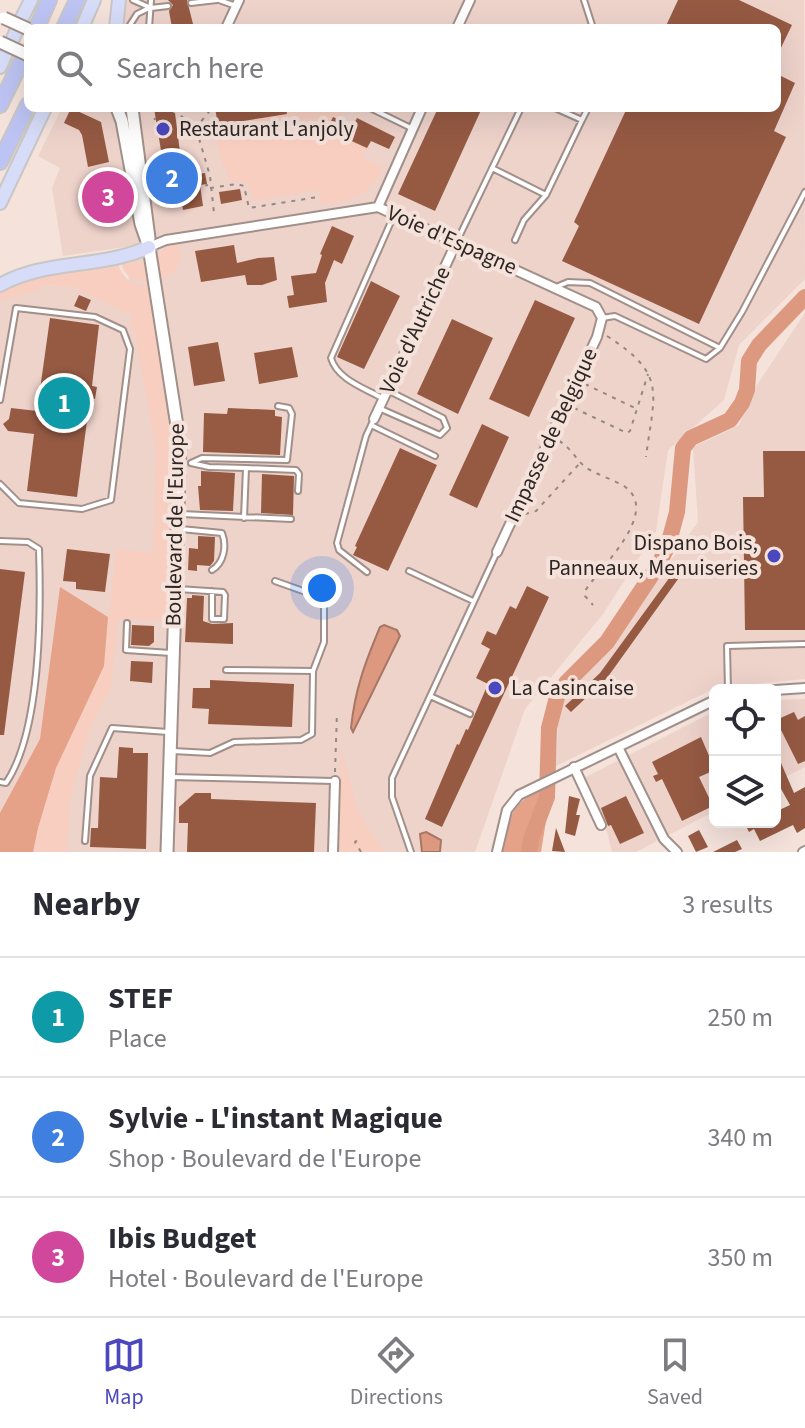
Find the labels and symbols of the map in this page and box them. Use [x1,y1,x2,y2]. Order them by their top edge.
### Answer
place label: Restaurant L'anjoly [179,113,354,145]
marker: Restaurant L'anjoly [154,120,172,138]
pin: 2 [146,148,198,208]
pin: 3 [82,167,134,227]
street label: Voie d'Espagne [382,197,522,283]
street label: Voie d'Autriche [371,261,459,399]
street label: Impasse de Belgique [496,342,606,528]
pin: 1 [38,373,90,433]
street label: Boulevard de l'Europe [157,423,193,627]
place label: Dispano Bois, Panneaux, Menuiseries [548,527,758,584]
marker: Dispano Bois, Panneaux, Menuiseries [765,547,783,565]
your location [302,568,342,608]
place label: La Casincaise [511,672,634,704]
marker: La Casincaise [486,679,504,697]

